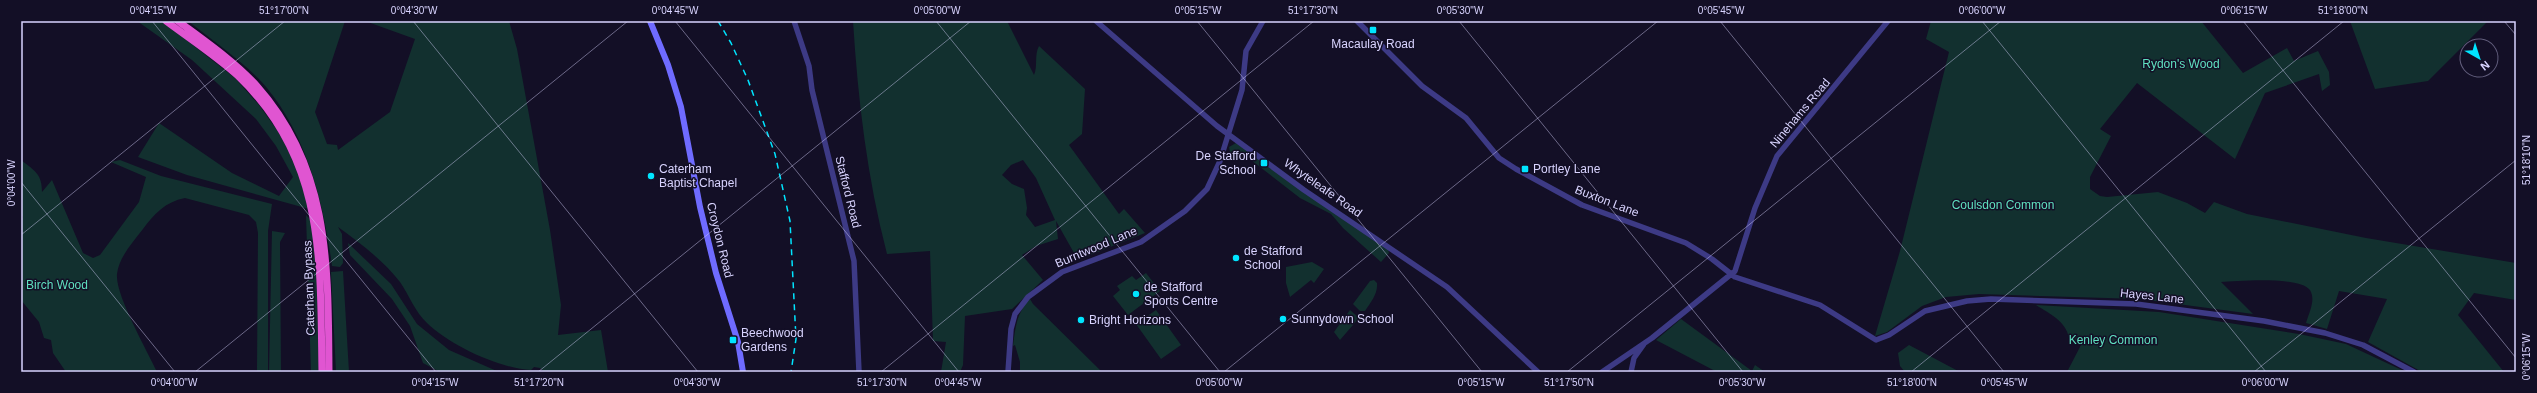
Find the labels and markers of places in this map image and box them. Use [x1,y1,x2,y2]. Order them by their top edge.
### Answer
marker: Macaulay Road [1368,25,1378,35]
place label: Macaulay Road [1331,37,1415,51]
place label: De Stafford School [1196,149,1256,177]
marker: De Stafford School [1259,158,1269,168]
place label: Caterham Baptist Chapel [659,162,737,190]
place label: Portley Lane [1533,162,1601,176]
marker: Portley Lane [1520,164,1530,174]
marker: Caterham Baptist Chapel [646,171,656,181]
place label: de Stafford School [1244,244,1303,272]
marker: de Stafford School [1231,253,1241,263]
place label: de Stafford Sports Centre [1144,280,1218,308]
marker: de Stafford Sports Centre [1131,289,1141,299]
place label: Sunnydown School [1291,312,1394,326]
place label: Bright Horizons [1089,313,1171,327]
marker: Sunnydown School [1278,314,1288,324]
marker: Bright Horizons [1076,315,1086,325]
place label: Beechwood Gardens [741,326,804,354]
marker: Beechwood Gardens [728,335,738,345]

